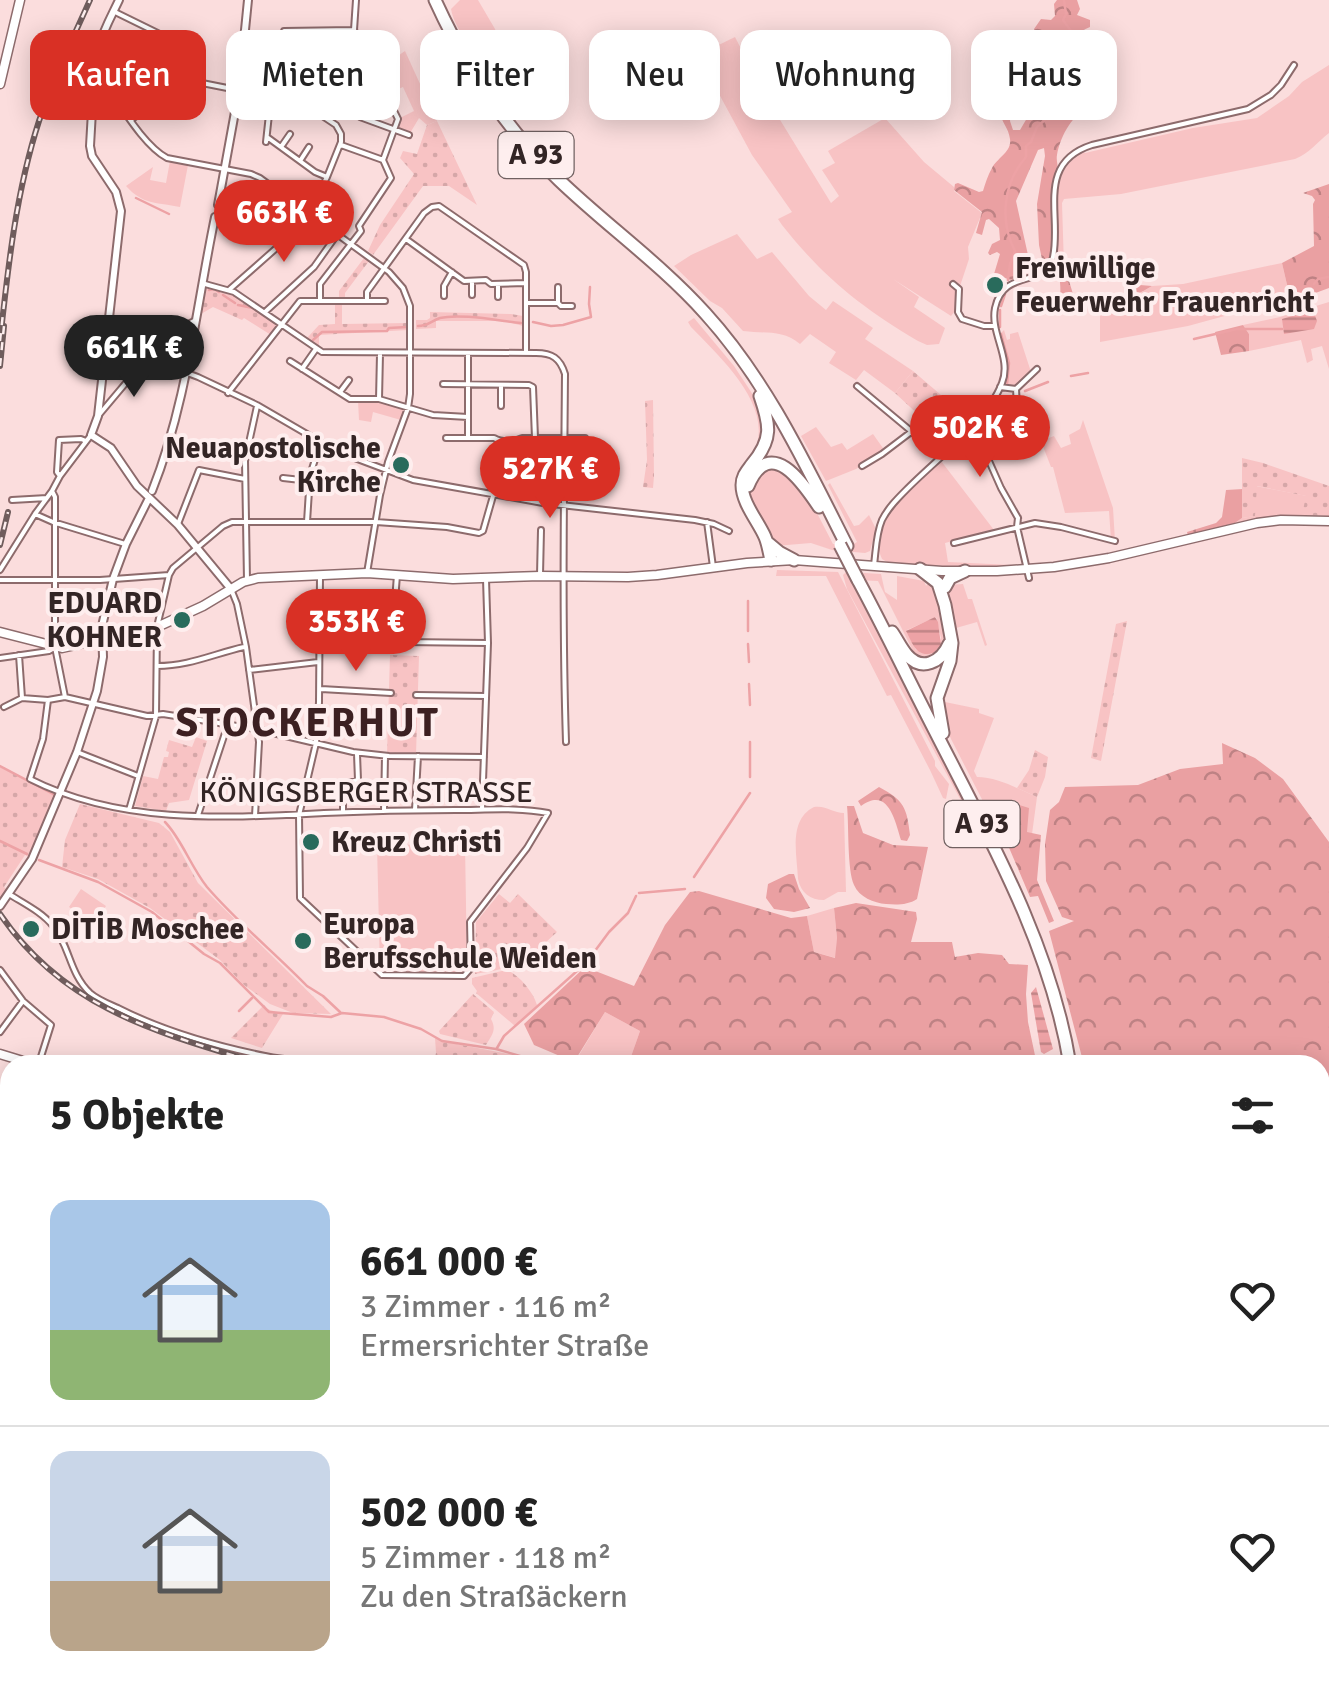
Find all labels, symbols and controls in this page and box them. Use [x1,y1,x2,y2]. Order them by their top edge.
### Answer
chip: Kaufen [30,30,206,120]
chip: Mieten [226,30,400,120]
chip: Filter [420,30,569,120]
chip: Neu [589,30,720,120]
chip: Wohnung [740,30,951,120]
chip: Haus [971,30,1117,120]
road number: A 93 [498,132,574,178]
pin: 663K € [203,180,365,265]
text: 663K € [236,193,332,232]
place label: Freiwillige Feuerwehr Frauenricht [1015,250,1314,321]
marker: Freiwillige Feuerwehr Frauenricht [984,274,1006,296]
pin: 661K € [53,315,215,400]
text: 661K € [86,328,182,367]
pin: 502K € [899,395,1061,480]
text: 502K € [932,408,1028,447]
place label: Neuapostolische Kirche [165,430,381,501]
pin: 527K € [469,436,631,521]
text: 527K € [502,449,598,488]
marker: Neuapostolische Kirche [390,454,412,476]
place label: EDUARD KOHNER [47,585,163,656]
pin: 353K € [275,589,437,674]
text: 353K € [308,602,404,641]
marker: EDUARD KOHNER [171,609,193,631]
district label: STOCKERHUT [176,698,440,748]
street label: KÖNIGSBERGER STRASSE [199,774,533,811]
road number: A 93 [944,801,1020,847]
place label: Kreuz Christi [331,824,502,861]
marker: Kreuz Christi [300,831,322,853]
place label: Europa Berufsschule Weiden [323,906,597,977]
place label: DİTİB Moschee [51,911,245,948]
marker: DİTİB Moschee [20,918,42,940]
marker: Europa Berufsschule Weiden [292,930,314,952]
icon: filters [1225,1088,1280,1143]
text: 5 Objekte [50,1090,224,1141]
text: 661 000 € [360,1236,537,1287]
icon: home [130,1240,250,1360]
icon: heart [1225,1273,1280,1328]
text: 3 Zimmer · 116 m² [360,1287,611,1326]
text: Ermersrichter Straße [360,1326,649,1365]
text: 502 000 € [360,1487,537,1538]
icon: home [130,1491,250,1611]
icon: heart [1225,1524,1280,1579]
text: 5 Zimmer · 118 m² [360,1538,611,1577]
text: Zu den Straßäckern [360,1577,628,1616]

